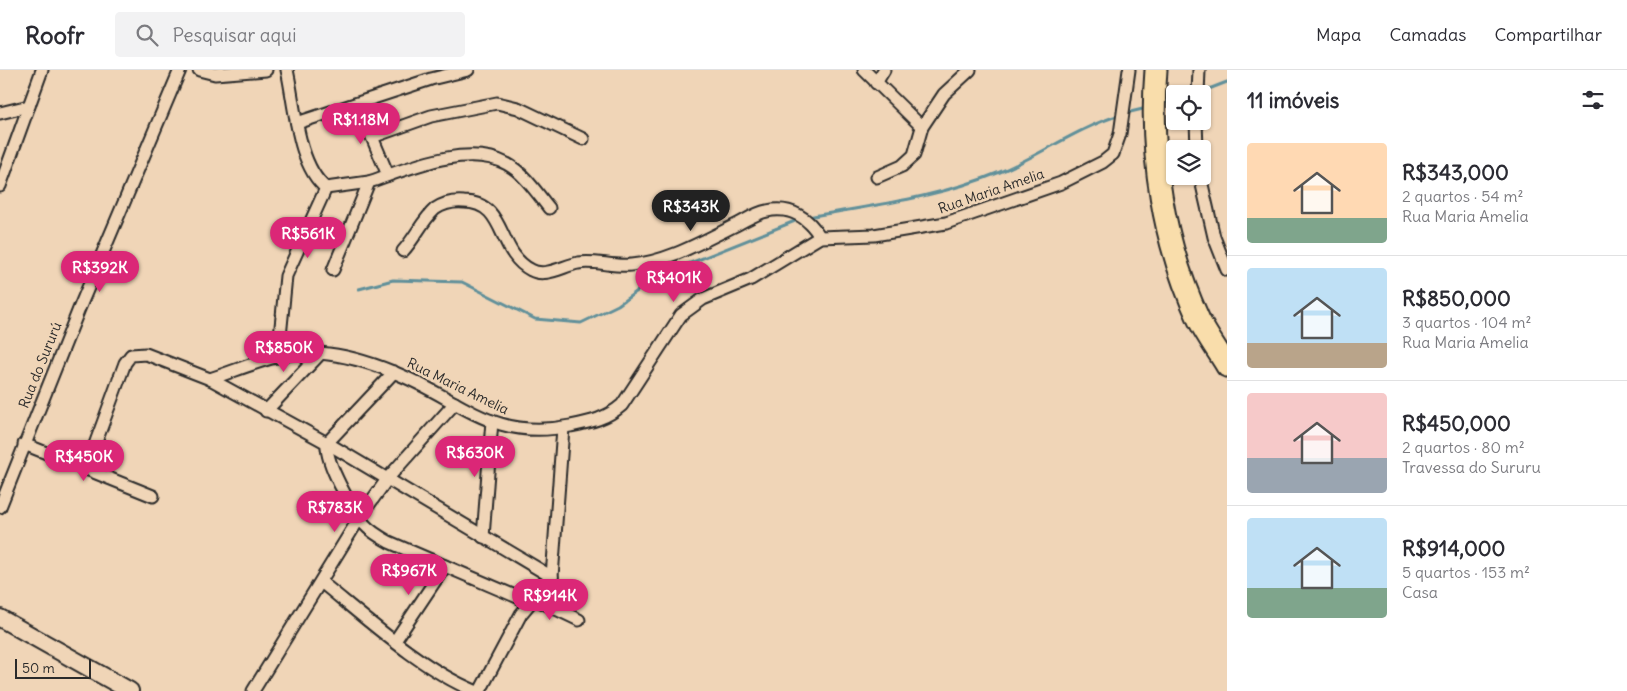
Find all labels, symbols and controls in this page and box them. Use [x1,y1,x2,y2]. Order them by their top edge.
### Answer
search box [115,12,465,57]
text: Roofr [25,20,85,50]
icon: search [133,21,161,49]
text: Pesquisar aqui [173,23,296,47]
text: Mapa [1316,23,1361,46]
text: Camadas [1389,23,1466,46]
text: Compartilhar [1494,23,1602,46]
map controls [1166,85,1211,185]
button: locate [1166,85,1211,130]
icon: filters [1579,86,1607,114]
text: 11 imóveis [1247,87,1339,114]
pin: R$1.18M [315,102,407,145]
text: R$1.18M [333,109,389,129]
button: layers [1166,140,1211,185]
text: R$343,000 [1402,159,1509,186]
icon: home [1287,163,1347,223]
street label: Rua Maria Amelia [936,164,1046,218]
text: 2 quartos · 54 m² [1402,186,1523,206]
pin: R$343K [650,190,732,232]
text: R$343K [663,196,719,216]
text: Rua Maria Amelia [1402,206,1529,226]
pin: R$561K [267,216,349,259]
text: R$561K [281,223,335,243]
pin: R$392K [59,250,141,293]
text: R$392K [72,257,128,277]
pin: R$401K [633,260,715,303]
text: R$401K [646,267,702,287]
text: R$850,000 [1402,285,1511,312]
icon: home [1287,288,1347,348]
text: 3 quartos · 104 m² [1402,312,1531,332]
street label: Rua do Sururú [15,319,65,411]
pin: R$850K [243,330,325,373]
text: Rua Maria Amelia [1402,332,1529,352]
text: R$850K [255,337,313,357]
street label: Rua Maria Amelia [404,354,512,418]
text: R$450,000 [1402,410,1511,437]
icon: home [1287,413,1347,473]
pin: R$630K [434,436,516,478]
text: 2 quartos · 80 m² [1402,437,1525,457]
pin: R$450K [43,440,125,482]
text: R$630K [446,442,504,462]
text: R$450K [55,446,113,466]
text: Travessa do Sururu [1402,457,1541,477]
pin: R$783K [294,490,376,533]
text: R$783K [307,497,363,517]
text: R$914,000 [1402,535,1505,562]
icon: home [1287,538,1347,598]
pin: R$967K [368,554,450,596]
text: R$967K [381,560,437,580]
text: 5 quartos · 153 m² [1402,562,1530,582]
pin: R$914K [509,578,591,621]
text: Casa [1402,582,1438,602]
text: R$914K [523,585,577,605]
scale bar [15,656,91,679]
text: 50 m [22,659,55,677]

